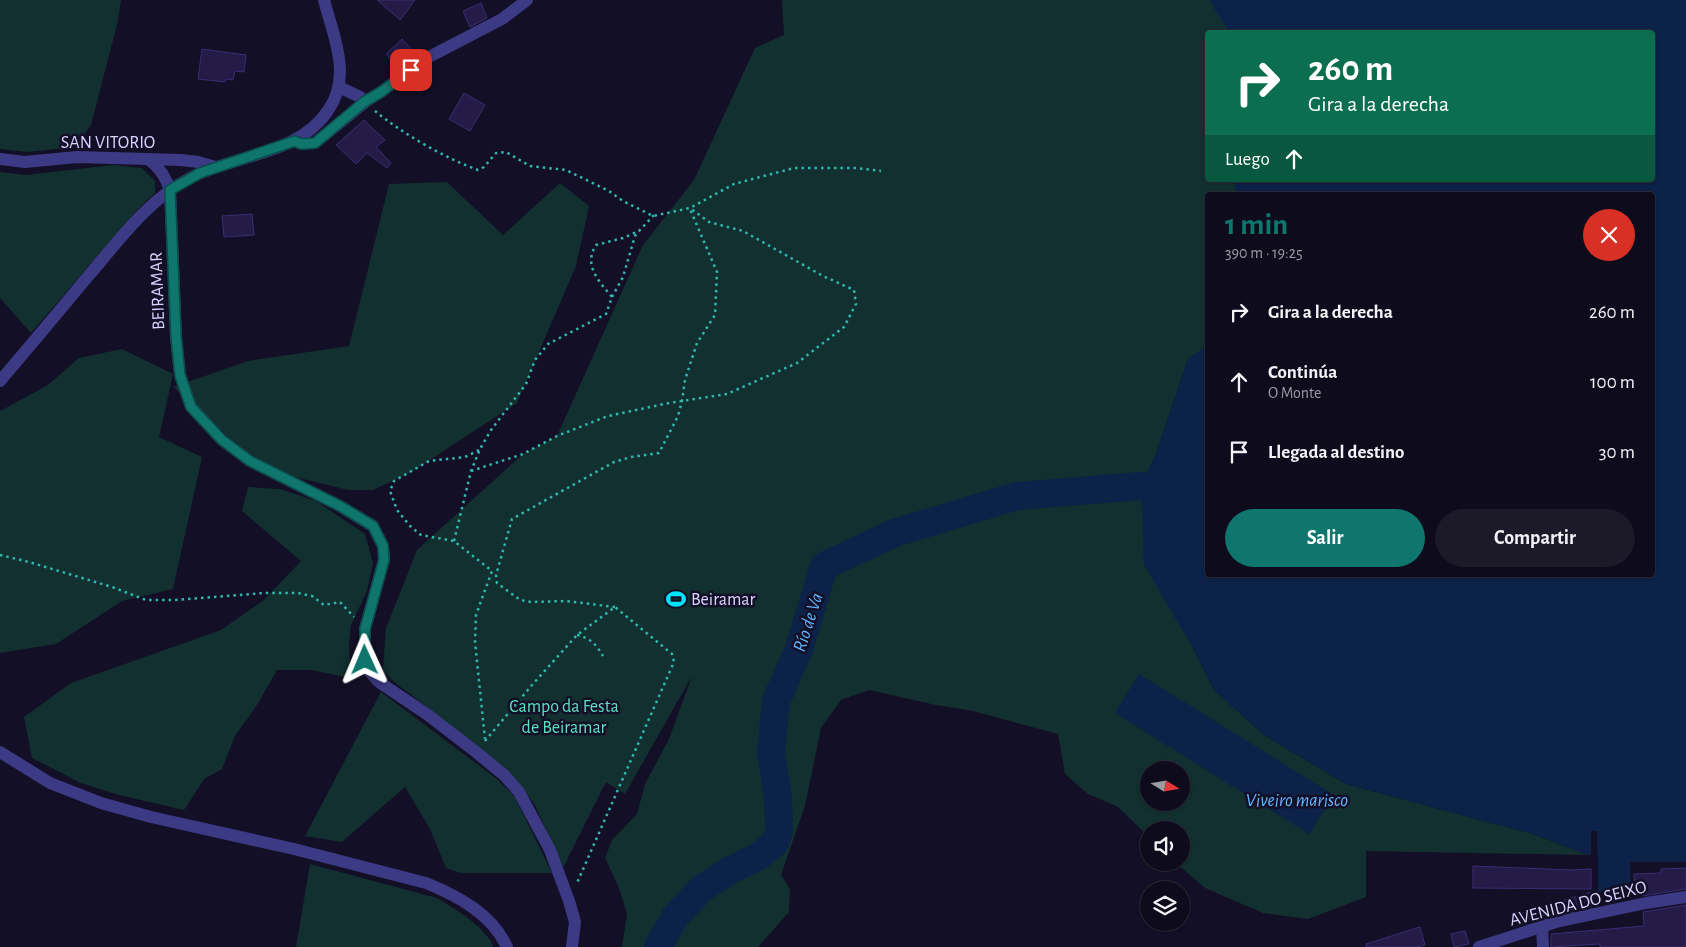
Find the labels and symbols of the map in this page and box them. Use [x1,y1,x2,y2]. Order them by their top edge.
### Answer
pin [390,49,432,91]
street label: SAN VITORIO [61,134,155,152]
street label: BEIRAMAR [148,252,168,330]
sports icon: Beiramar [665,588,687,610]
place label: Beiramar [691,591,755,609]
water label: Río de Va [790,591,827,654]
position arrow [338,633,390,685]
park label: Campo da Festa de Beiramar [509,698,619,737]
north arrow [1140,761,1190,811]
water label: Viveiro marisco [1246,791,1348,810]
street label: AVENIDA DO SEIXO [1508,878,1649,930]

